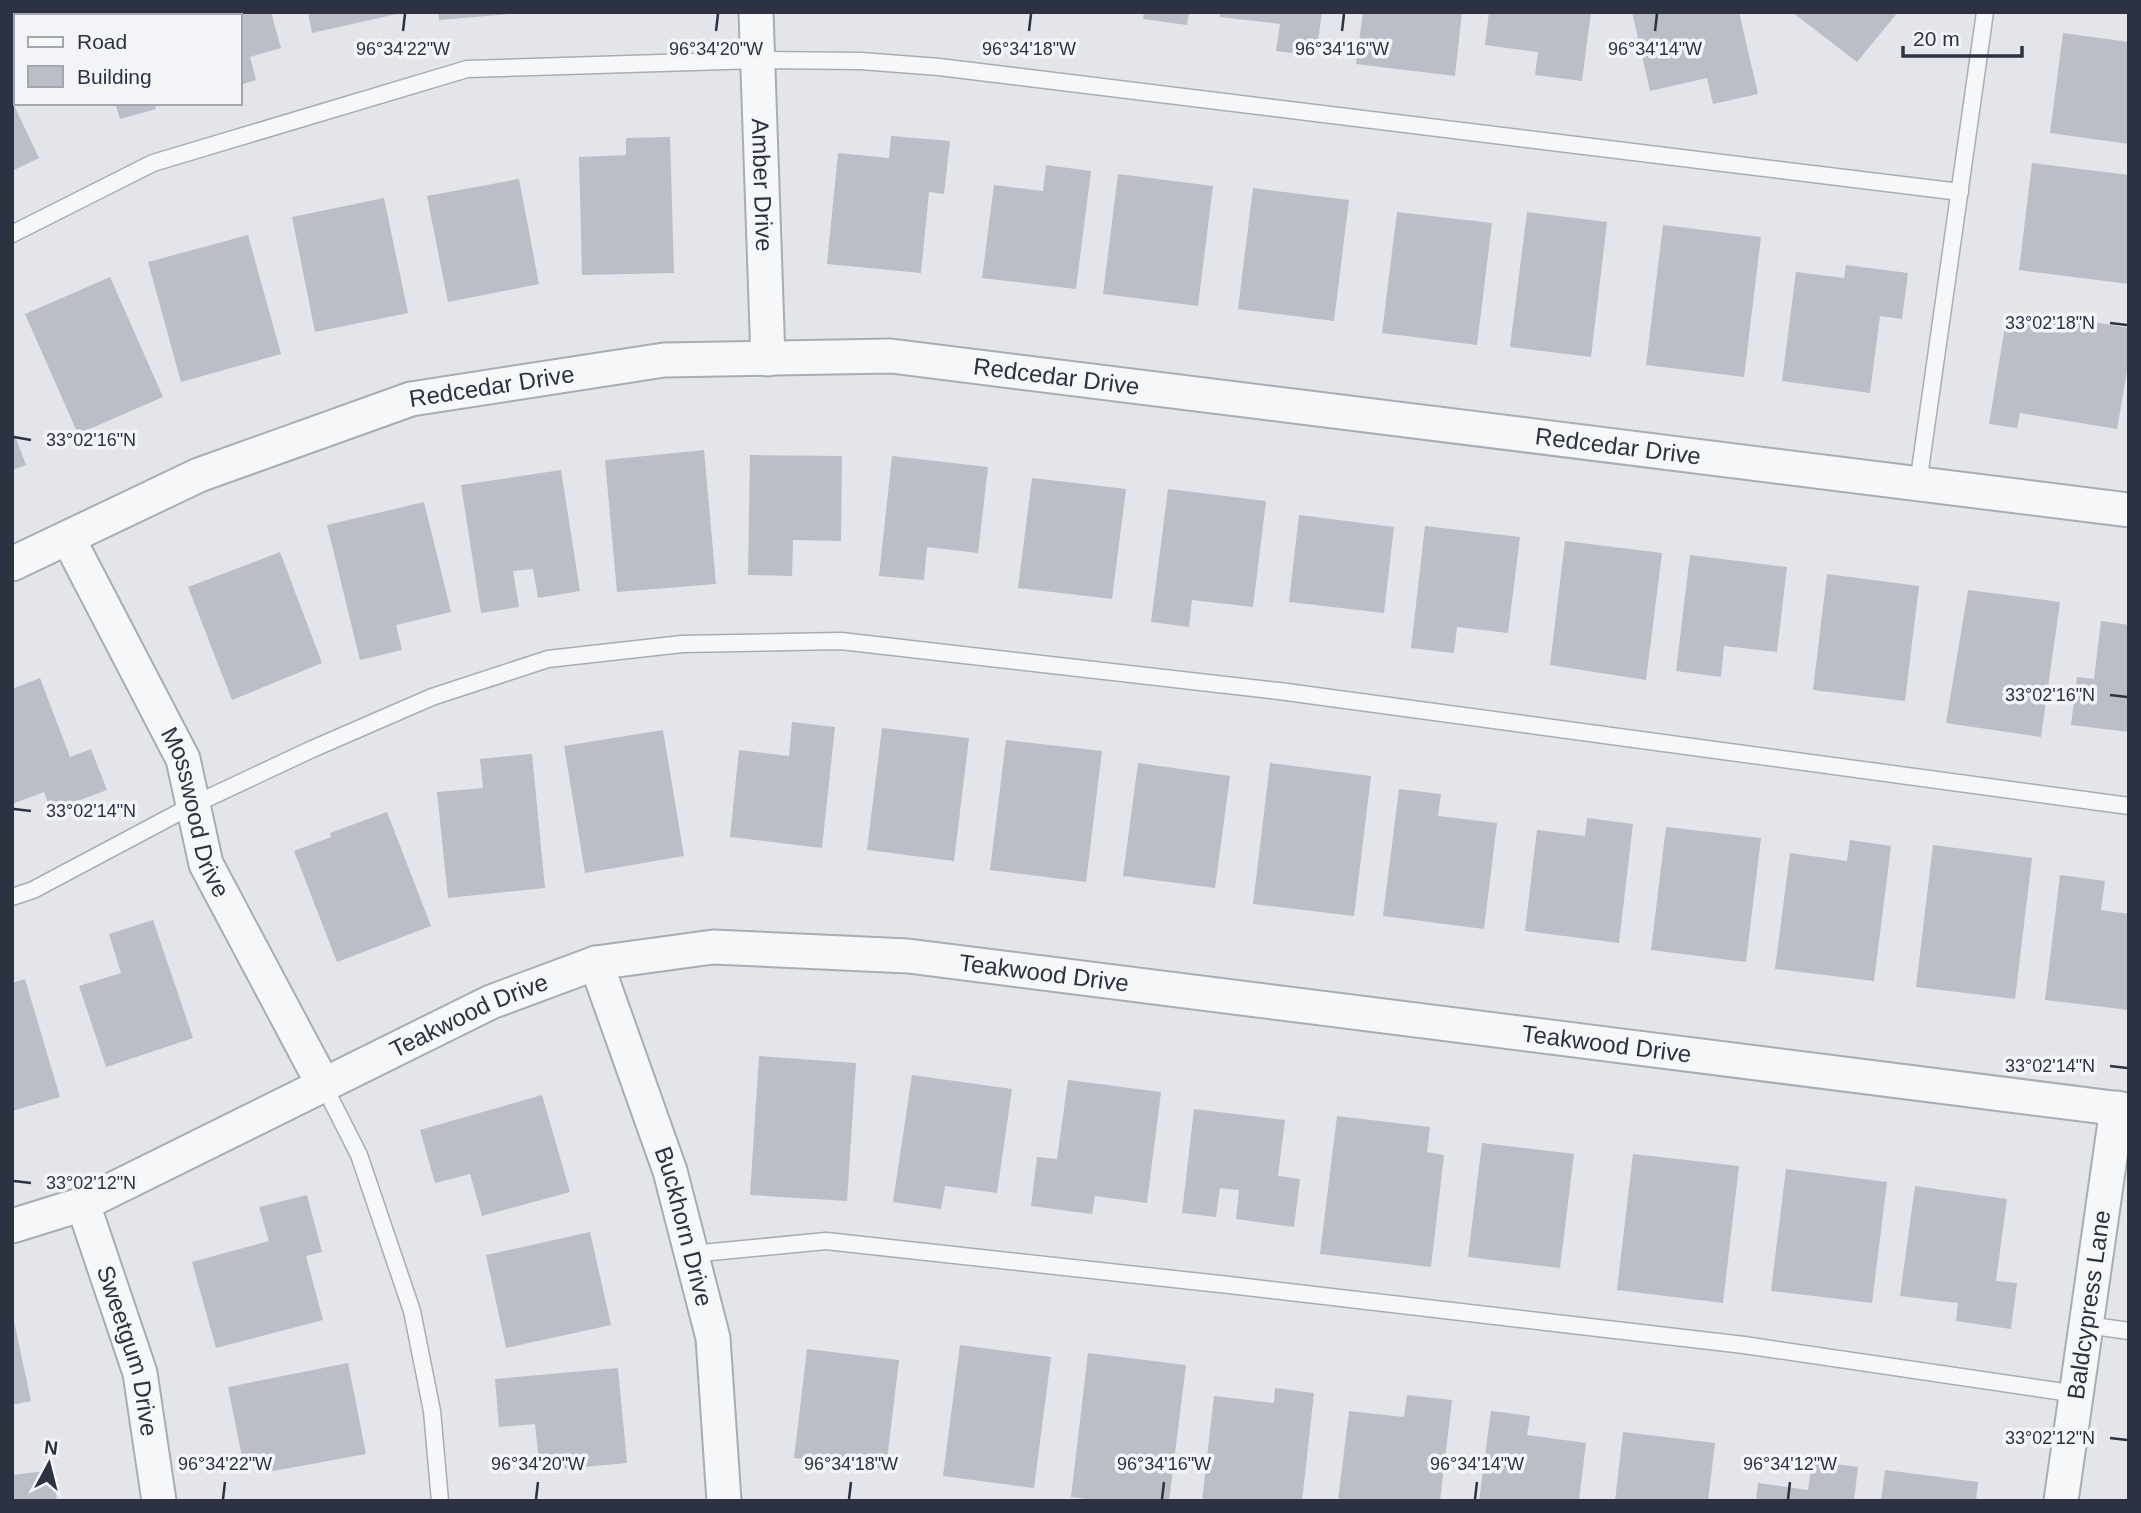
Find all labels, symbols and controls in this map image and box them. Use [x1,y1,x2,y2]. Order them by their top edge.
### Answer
legend [14,14,242,105]
scale bar [1903,14,2022,58]
text: 20 m [1913,27,1960,50]
text: Road [77,30,127,53]
text: 96°34'22"W [356,39,450,59]
text: 96°34'20"W [669,39,763,59]
text: 96°34'18"W [982,39,1076,59]
text: 96°34'16"W [1295,39,1389,59]
text: 96°34'14"W [1608,39,1702,59]
text: Building [77,65,152,88]
street label: Amber Drive [747,118,778,252]
text: 33°02'18"N [2005,313,2095,333]
street label: Redcedar Drive [972,352,1141,400]
street label: Redcedar Drive [407,360,576,412]
street label: Redcedar Drive [1534,422,1703,470]
text: 33°02'16"N [46,430,136,450]
text: 33°02'16"N [2005,685,2095,705]
street label: Mosswood Drive [156,722,235,902]
text: 33°02'14"N [46,801,136,821]
street label: Teakwood Drive [958,949,1131,997]
street label: Teakwood Drive [385,968,552,1063]
street label: Teakwood Drive [1520,1020,1693,1068]
text: 33°02'14"N [2005,1056,2095,1076]
street label: Buckhorn Drive [649,1143,718,1309]
text: 33°02'12"N [46,1173,136,1193]
street label: Baldcypress Lane [2062,1209,2115,1401]
street label: Sweetgum Drive [92,1262,163,1438]
text: 33°02'12"N [2005,1428,2095,1448]
north arrow [14,1429,84,1499]
text: N [43,1436,59,1459]
text: 96°34'22"W [178,1454,272,1474]
text: 96°34'20"W [491,1454,585,1474]
text: 96°34'18"W [804,1454,898,1474]
text: 96°34'16"W [1117,1454,1211,1474]
text: 96°34'14"W [1430,1454,1524,1474]
text: 96°34'12"W [1743,1454,1837,1474]

